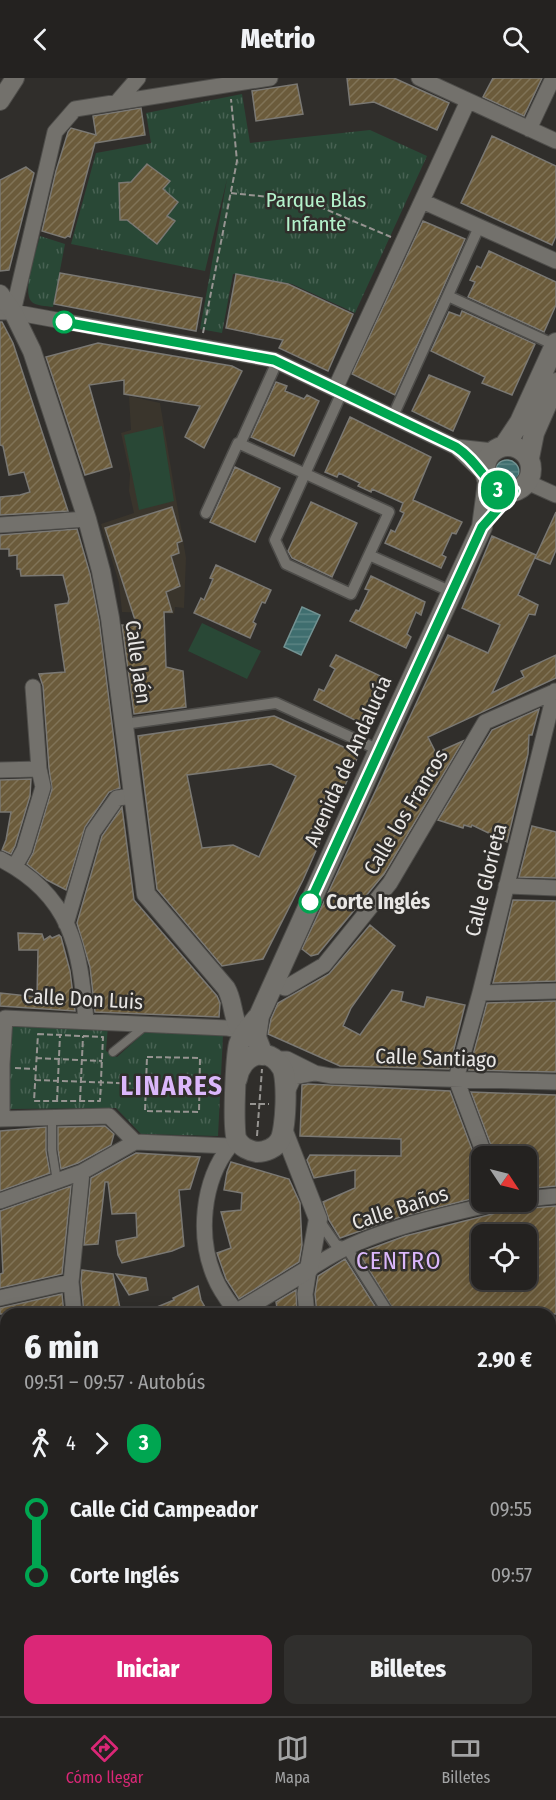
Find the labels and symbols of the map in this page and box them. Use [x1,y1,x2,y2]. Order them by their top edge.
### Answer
park label: Parque Blas Infante [266,187,366,237]
unlabelled marker [53,311,75,333]
line badge: 3 [478,470,518,510]
street label: Calle Jaén [119,618,157,706]
street label: Avenida de Andalucía [299,671,397,851]
street label: Calle los Francos [358,744,454,880]
street label: Calle Glorieta [459,821,513,939]
place label: Corte Inglés [326,889,430,915]
marker: Corte Inglés [299,891,321,913]
street label: Calle Don Luis [22,983,144,1015]
street label: Calle Santiago [375,1043,497,1073]
district label: LINARES [121,1070,223,1102]
north arrow [471,1146,537,1212]
street label: Calle Baños [349,1180,451,1236]
district label: CENTRO [356,1247,442,1275]

